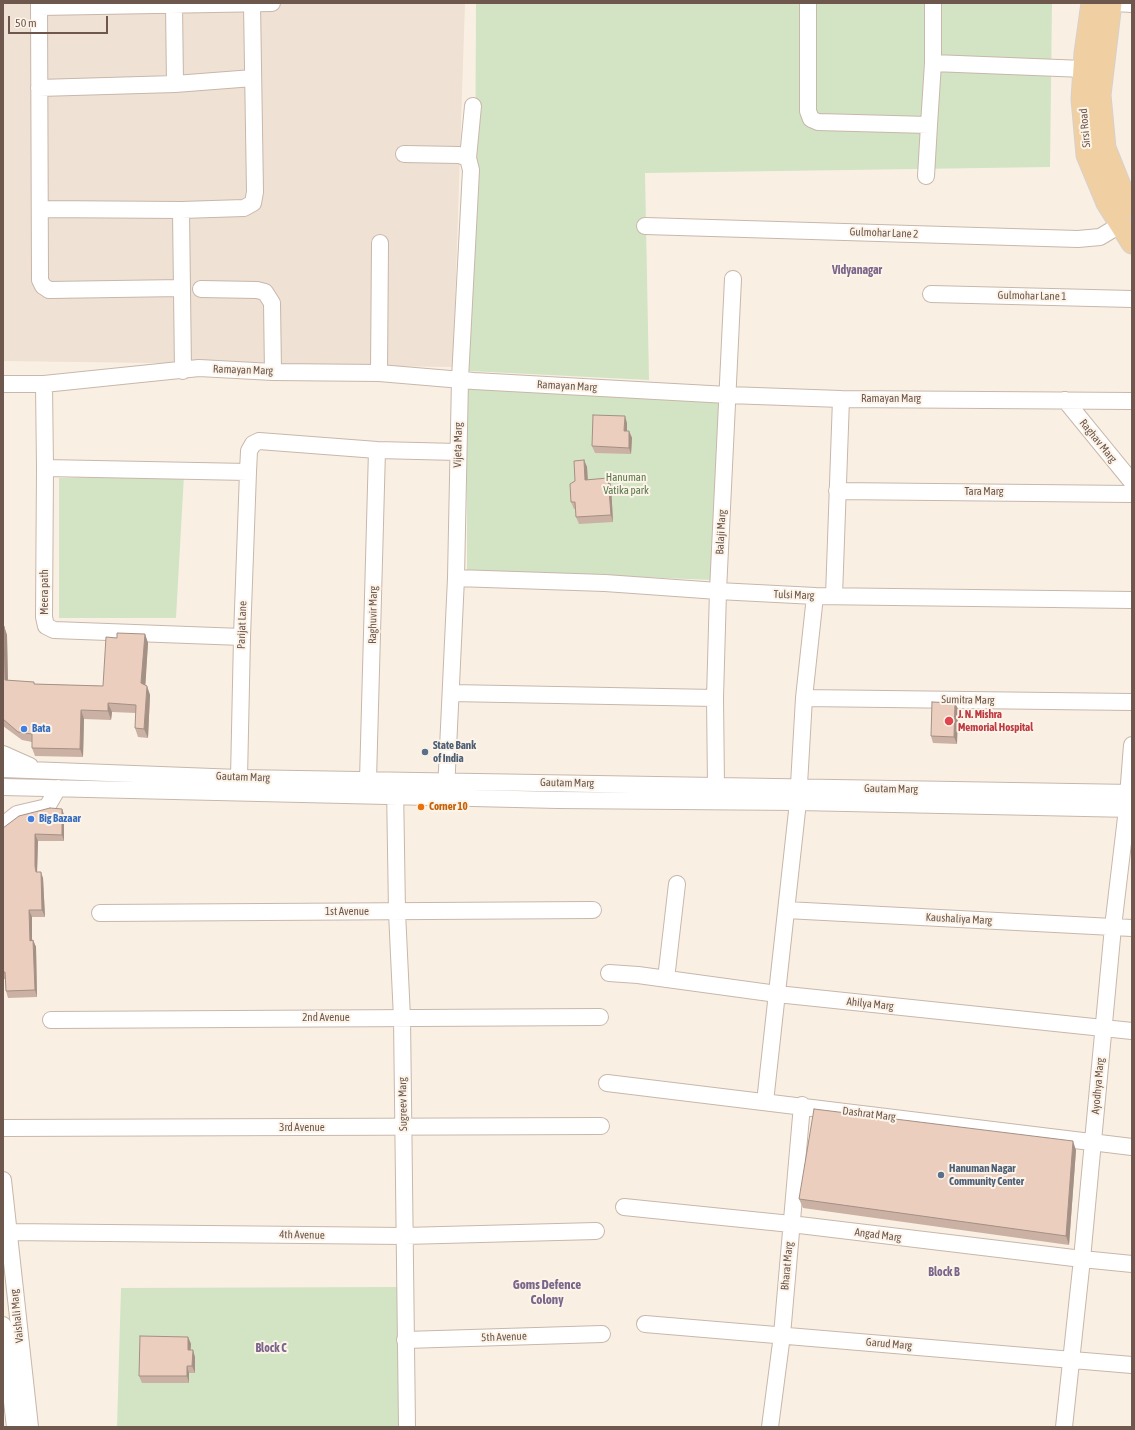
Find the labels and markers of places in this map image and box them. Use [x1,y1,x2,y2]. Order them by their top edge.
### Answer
place label: J. N. Mishra Memorial Hospital [958,708,1033,734]
marker: J. N. Mishra Memorial Hospital [943,715,955,727]
place label: Bata [32,722,51,736]
marker: Bata [19,724,29,734]
place label: State Bank of India [433,739,476,765]
marker: State Bank of India [420,747,430,757]
place label: Corner 10 [429,800,468,814]
marker: Corner 10 [416,802,426,812]
place label: Big Bazaar [39,812,81,826]
marker: Big Bazaar [26,814,36,824]
place label: Hanuman Nagar Community Center [949,1162,1024,1188]
marker: Hanuman Nagar Community Center [936,1170,946,1180]

